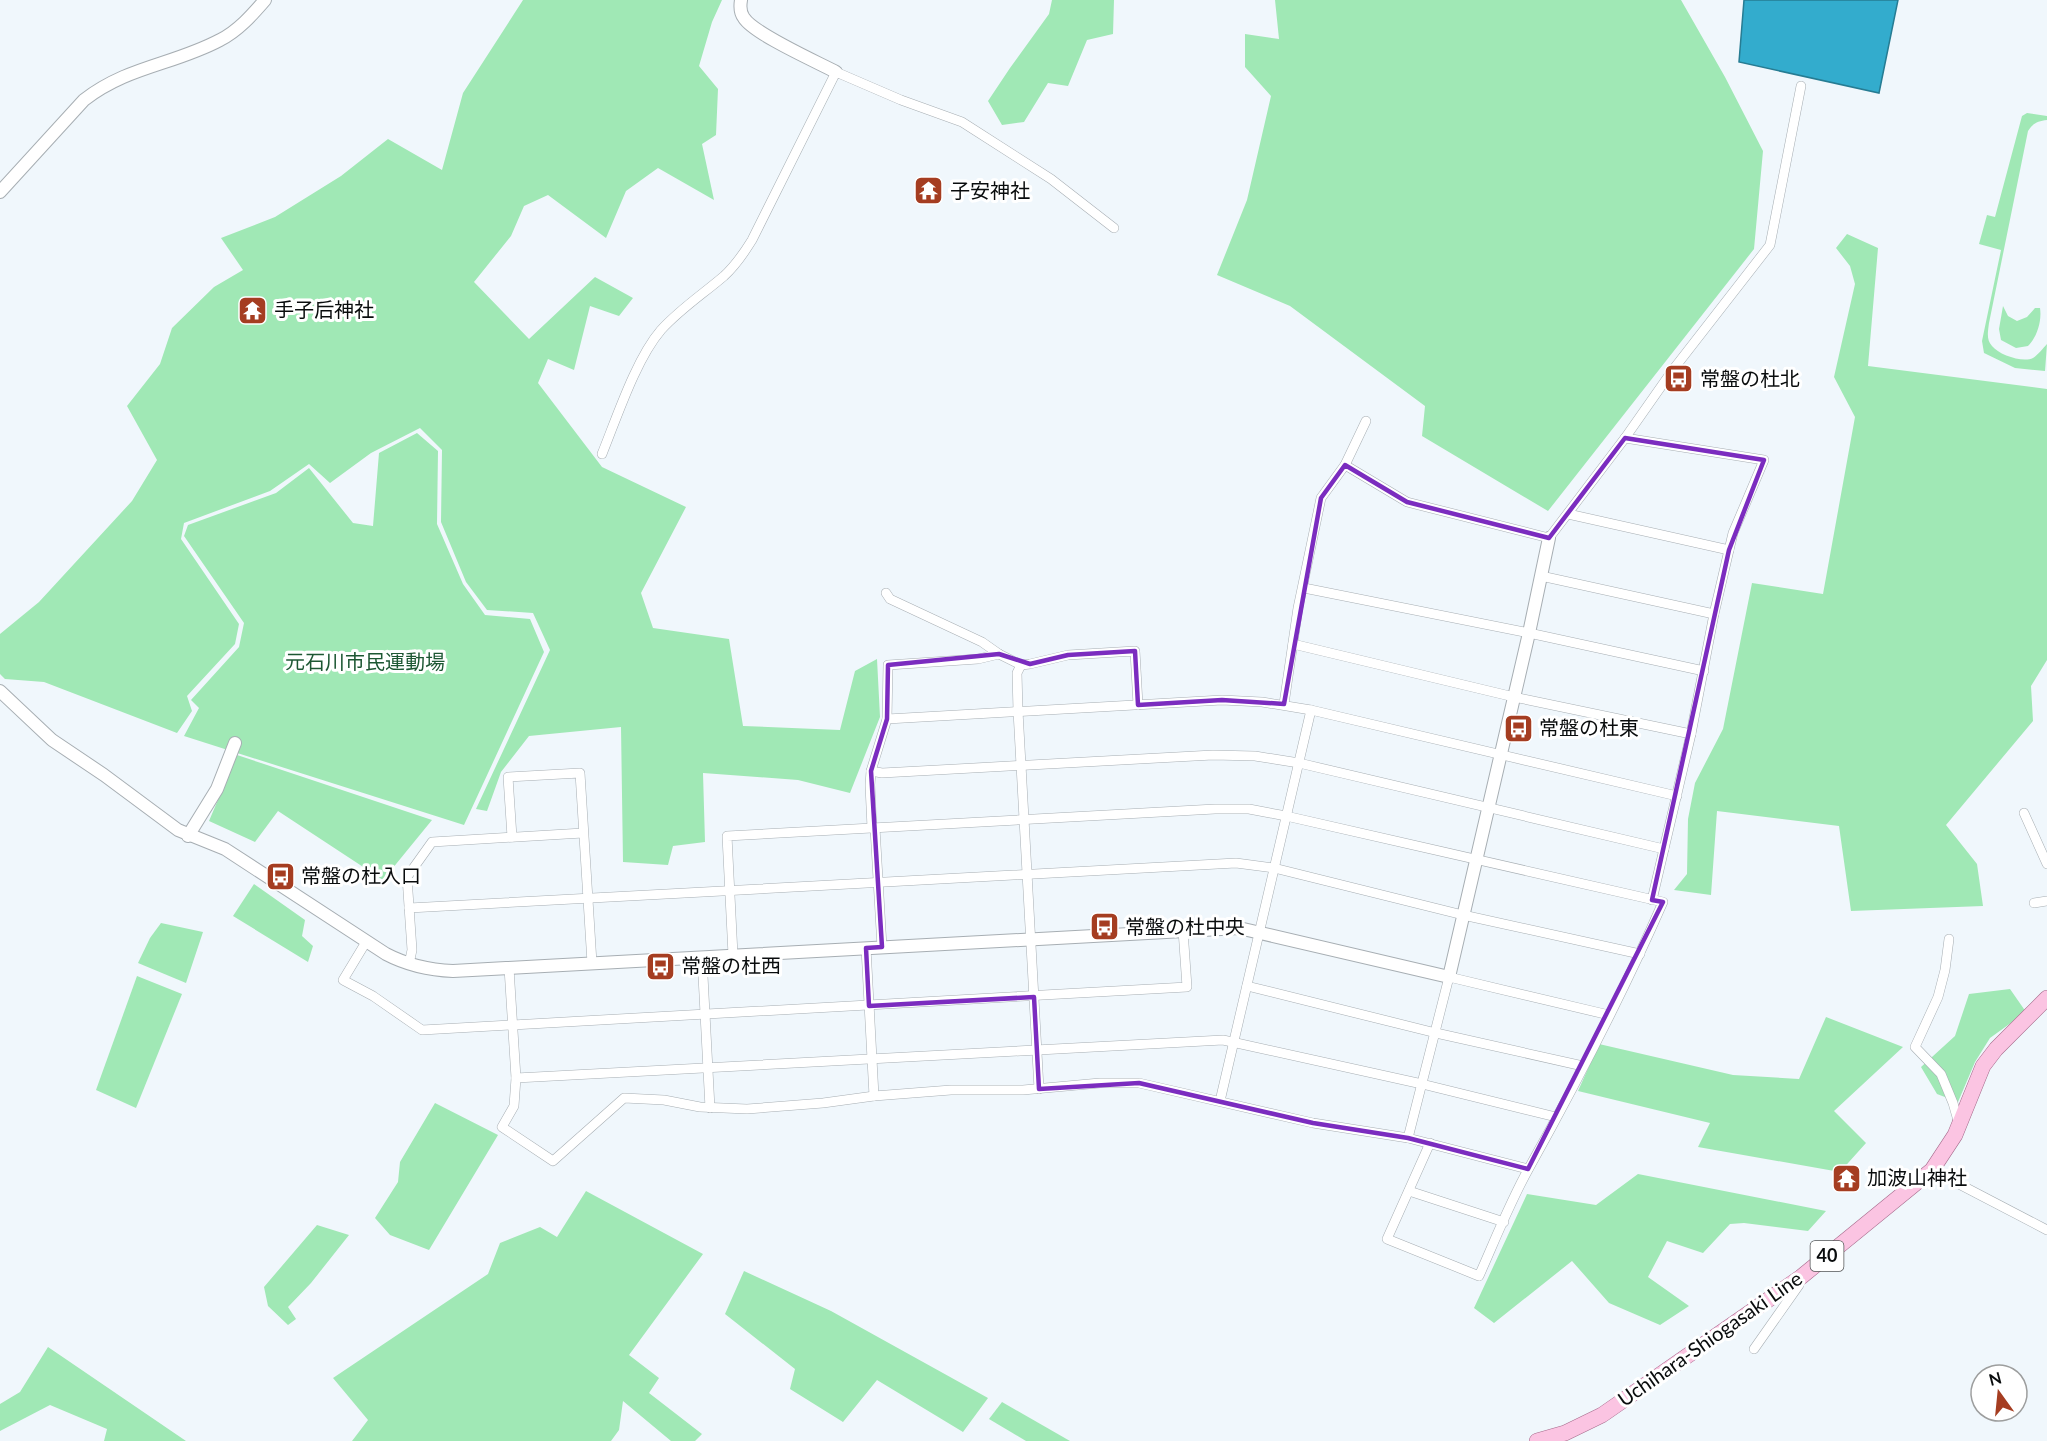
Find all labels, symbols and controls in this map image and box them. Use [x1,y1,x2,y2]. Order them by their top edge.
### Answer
temple icon: 子安神社 [913,175,945,207]
place label: 子安神社 [950,178,1030,202]
temple icon: 手子后神社 [237,294,269,326]
place label: 手子后神社 [274,297,374,321]
bus stop icon: 常盤の杜北 [1663,363,1695,395]
place label: 常盤の杜北 [1700,366,1800,390]
park label: 元石川市民運動場 [285,649,445,673]
bus stop icon: 常盤の杜東 [1502,712,1534,744]
place label: 常盤の杜東 [1539,715,1639,739]
bus stop icon: 常盤の杜入口 [264,860,296,892]
place label: 常盤の杜入口 [301,863,421,887]
bus stop icon: 常盤の杜中央 [1088,911,1120,943]
place label: 常盤の杜中央 [1125,914,1245,938]
bus stop icon: 常盤の杜西 [644,950,676,982]
place label: 常盤の杜西 [681,953,781,977]
temple icon: 加波山神社 [1830,1162,1862,1194]
place label: 加波山神社 [1867,1165,1967,1189]
road number: 40 [1810,1241,1844,1271]
street label: Uchihara-Shiogasaki Line [1613,1265,1806,1411]
north arrow [1969,1363,2029,1423]
text: N [1987,1367,2003,1389]

